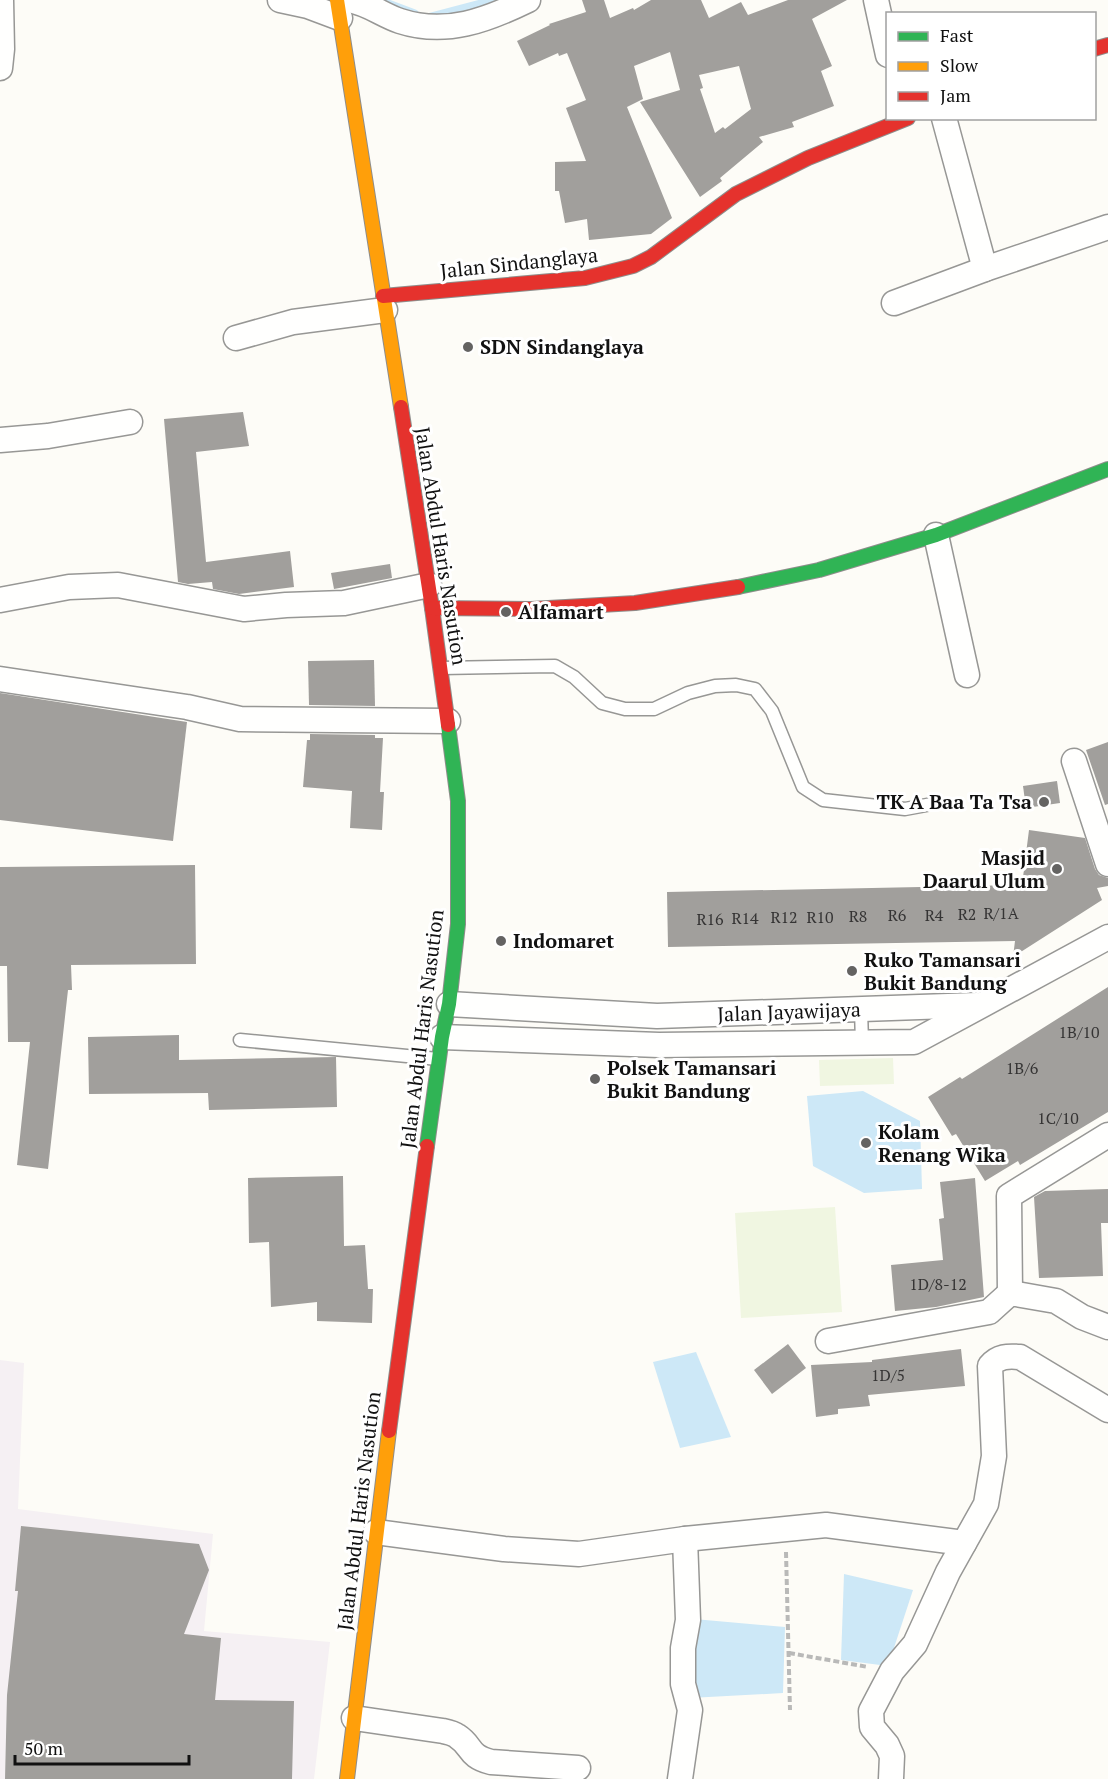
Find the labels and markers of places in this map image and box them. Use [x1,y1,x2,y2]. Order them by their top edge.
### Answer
place label: SDN Sindanglaya [480,333,644,360]
marker: SDN Sindanglaya [461,340,475,354]
place label: Alfamart [518,598,604,625]
marker: Alfamart [499,605,513,619]
place label: TK A Baa Ta Tsa [877,788,1032,815]
marker: TK A Baa Ta Tsa [1037,795,1051,809]
place label: Masjid Daarul Ulum [923,844,1046,894]
marker: Masjid Daarul Ulum [1050,862,1064,876]
place label: Indomaret [513,927,614,954]
marker: Indomaret [494,934,508,948]
place label: Ruko Tamansari Bukit Bandung [864,946,1021,996]
marker: Ruko Tamansari Bukit Bandung [845,964,859,978]
place label: Polsek Tamansari Bukit Bandung [607,1054,777,1104]
marker: Polsek Tamansari Bukit Bandung [588,1072,602,1086]
place label: Kolam Renang Wika [878,1118,1006,1168]
marker: Kolam Renang Wika [859,1136,873,1150]

